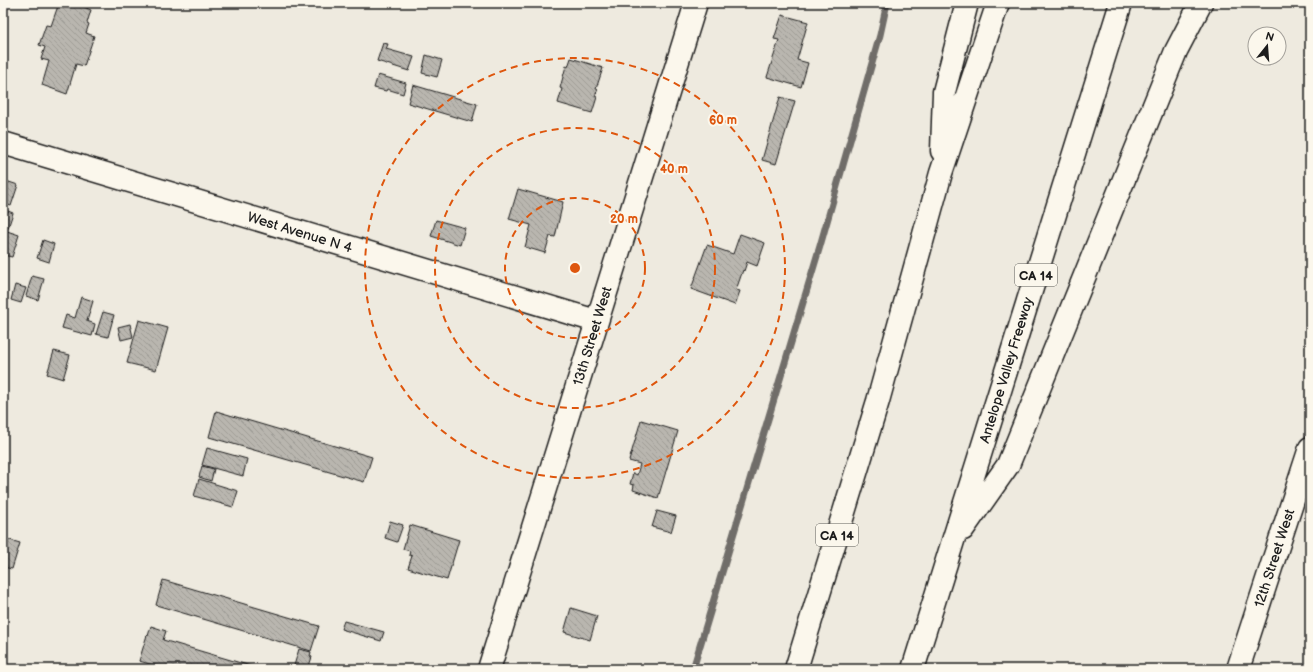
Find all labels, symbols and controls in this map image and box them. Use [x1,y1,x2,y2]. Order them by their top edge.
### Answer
north arrow [1247,26,1287,66]
text: N [1264,29,1276,44]
text: 60 m [709,113,737,128]
text: 40 m [660,162,688,177]
street label: West Avenue N 4 [245,208,355,257]
text: 20 m [610,212,638,227]
centre of rings [568,261,582,275]
road number: CA 14 [1015,264,1057,286]
street label: 13th Street West [569,284,616,388]
street label: Antelope Valley Freeway [976,295,1037,445]
street label: 12th Street West [1251,506,1299,609]
road number: CA 14 [816,524,858,546]

